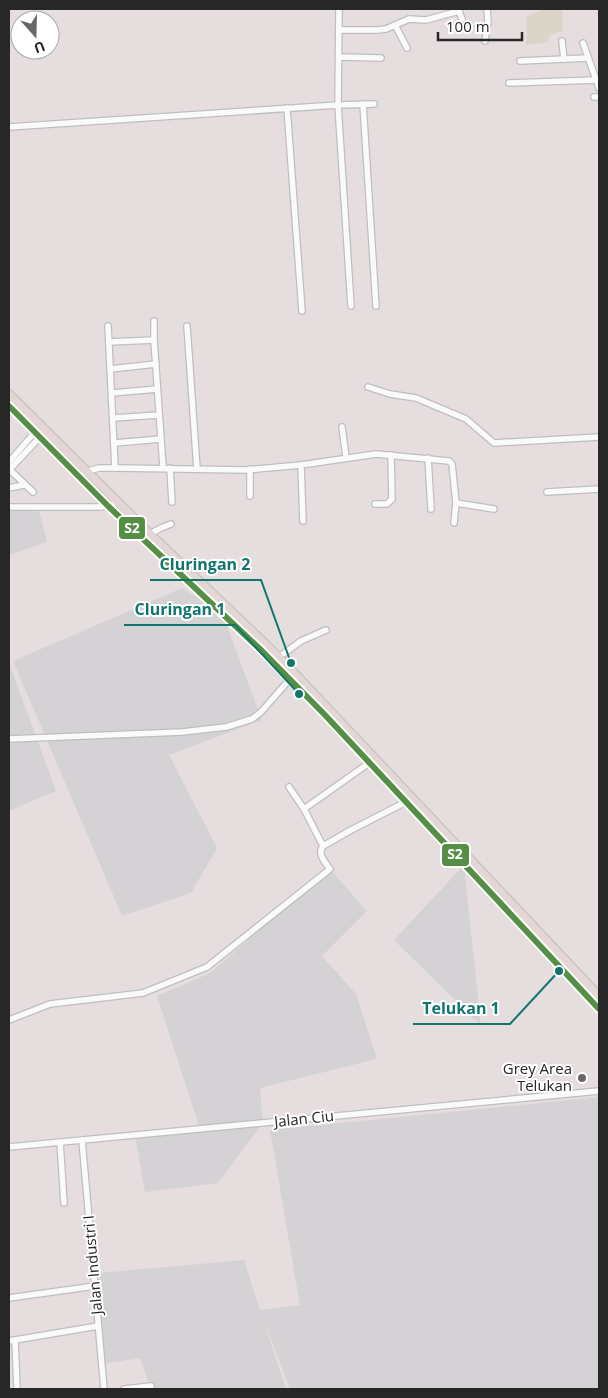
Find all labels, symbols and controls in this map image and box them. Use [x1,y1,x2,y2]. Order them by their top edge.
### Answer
north arrow [10,10,60,60]
scale bar [438,10,522,42]
text: 100 m [446,16,490,36]
text: U [31,37,48,58]
line badge: S2 [118,516,146,540]
text: S2 [124,518,140,537]
callout: Cluringan 2 [150,549,261,580]
text: Cluringan 2 [160,553,250,575]
callout: Cluringan 1 [124,594,235,625]
text: Cluringan 1 [135,598,225,620]
line badge: S2 [441,843,470,867]
text: S2 [447,844,463,863]
callout: Telukan 1 [413,993,510,1024]
text: Telukan 1 [422,997,500,1019]
place label: Grey Area Telukan [503,1058,572,1095]
marker: Grey Area Telukan [576,1072,588,1084]
street label: Jalan Ciu [271,1105,335,1131]
street label: Jalan Industri I [78,1214,106,1318]

